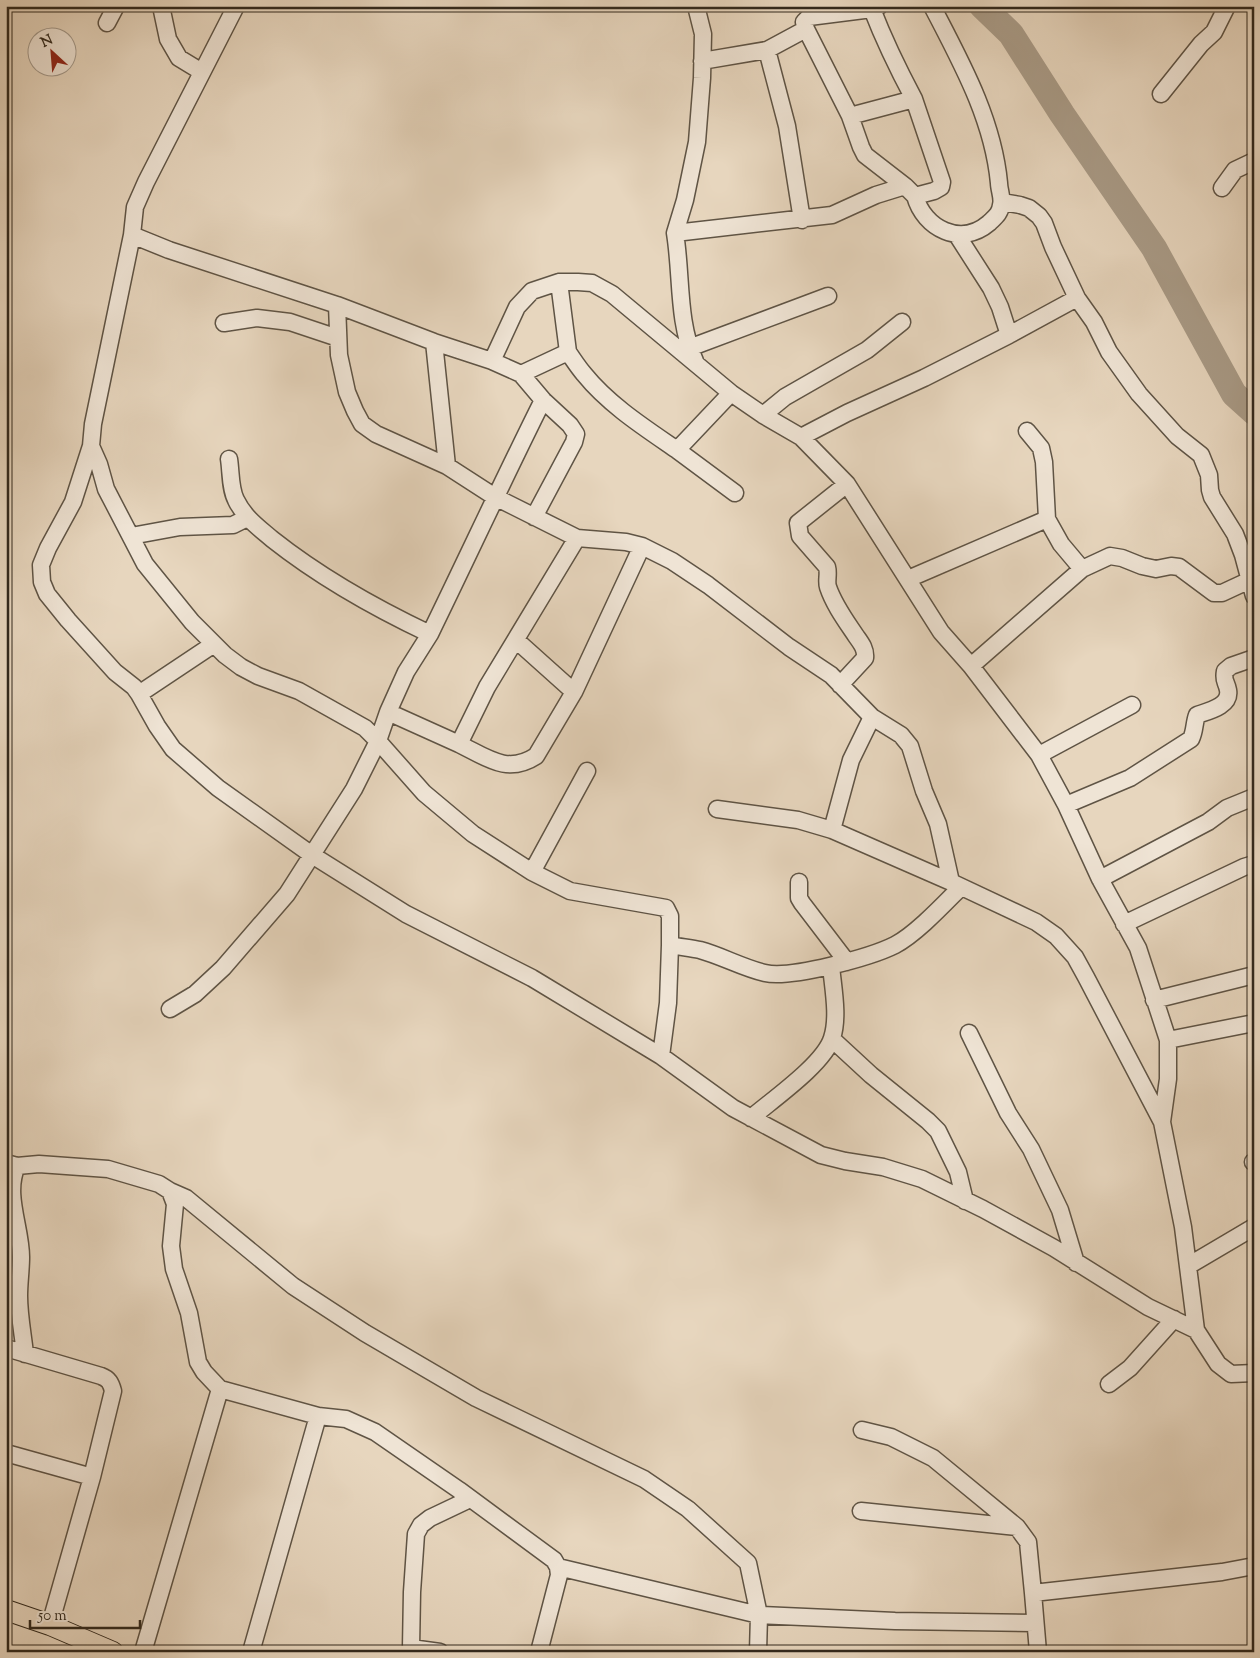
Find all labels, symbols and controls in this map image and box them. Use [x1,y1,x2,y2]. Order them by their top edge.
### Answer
north arrow [28,28,78,78]
text: N [38,31,57,54]
scale bar [30,1598,140,1630]
text: 50 m [37,1606,67,1627]

